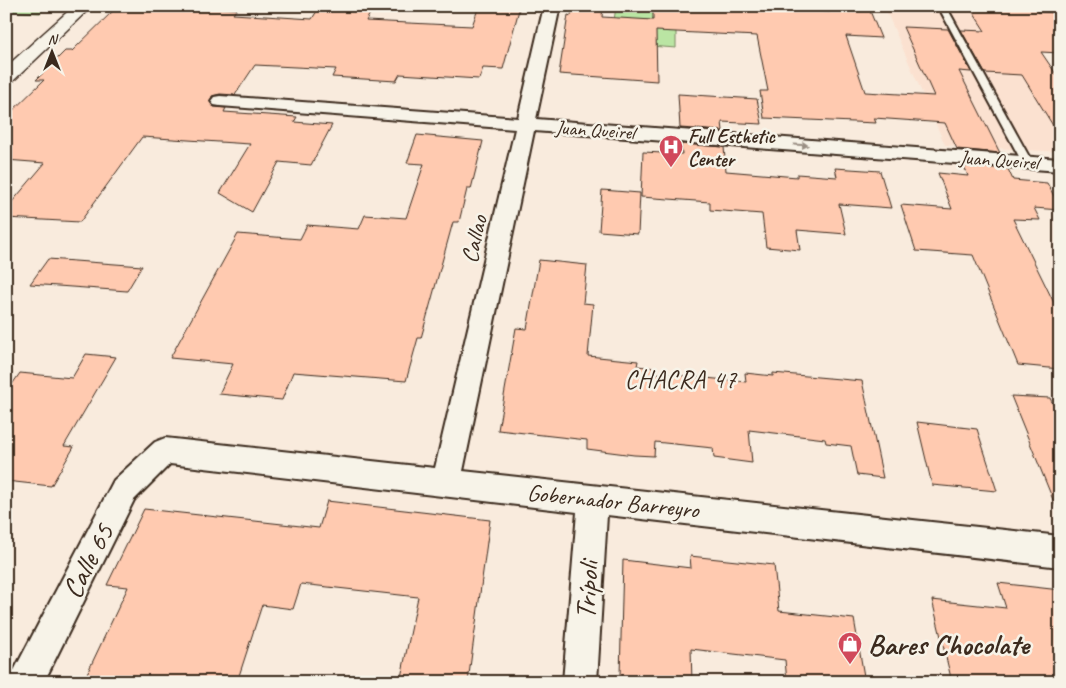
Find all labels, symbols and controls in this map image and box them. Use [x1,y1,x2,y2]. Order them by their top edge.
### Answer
north arrow [28,28,78,78]
text: N [48,31,59,48]
street label: Juan Queirel [553,115,639,145]
place label: Full Esthetic Center [688,124,776,172]
hospital icon: Full Esthetic Center [658,134,684,168]
one-way arrow [794,142,810,150]
street label: Juan Queirel [957,145,1043,175]
street label: Callao [454,211,494,266]
district label: CHACRA 47 [625,364,738,396]
street label: Gobernador Barreyro [526,477,702,525]
street label: Calle 65 [54,516,123,604]
street label: Trípoli [567,556,608,620]
place label: Bares Chocolate [868,626,1031,663]
shop icon: Bares Chocolate [837,631,863,665]

